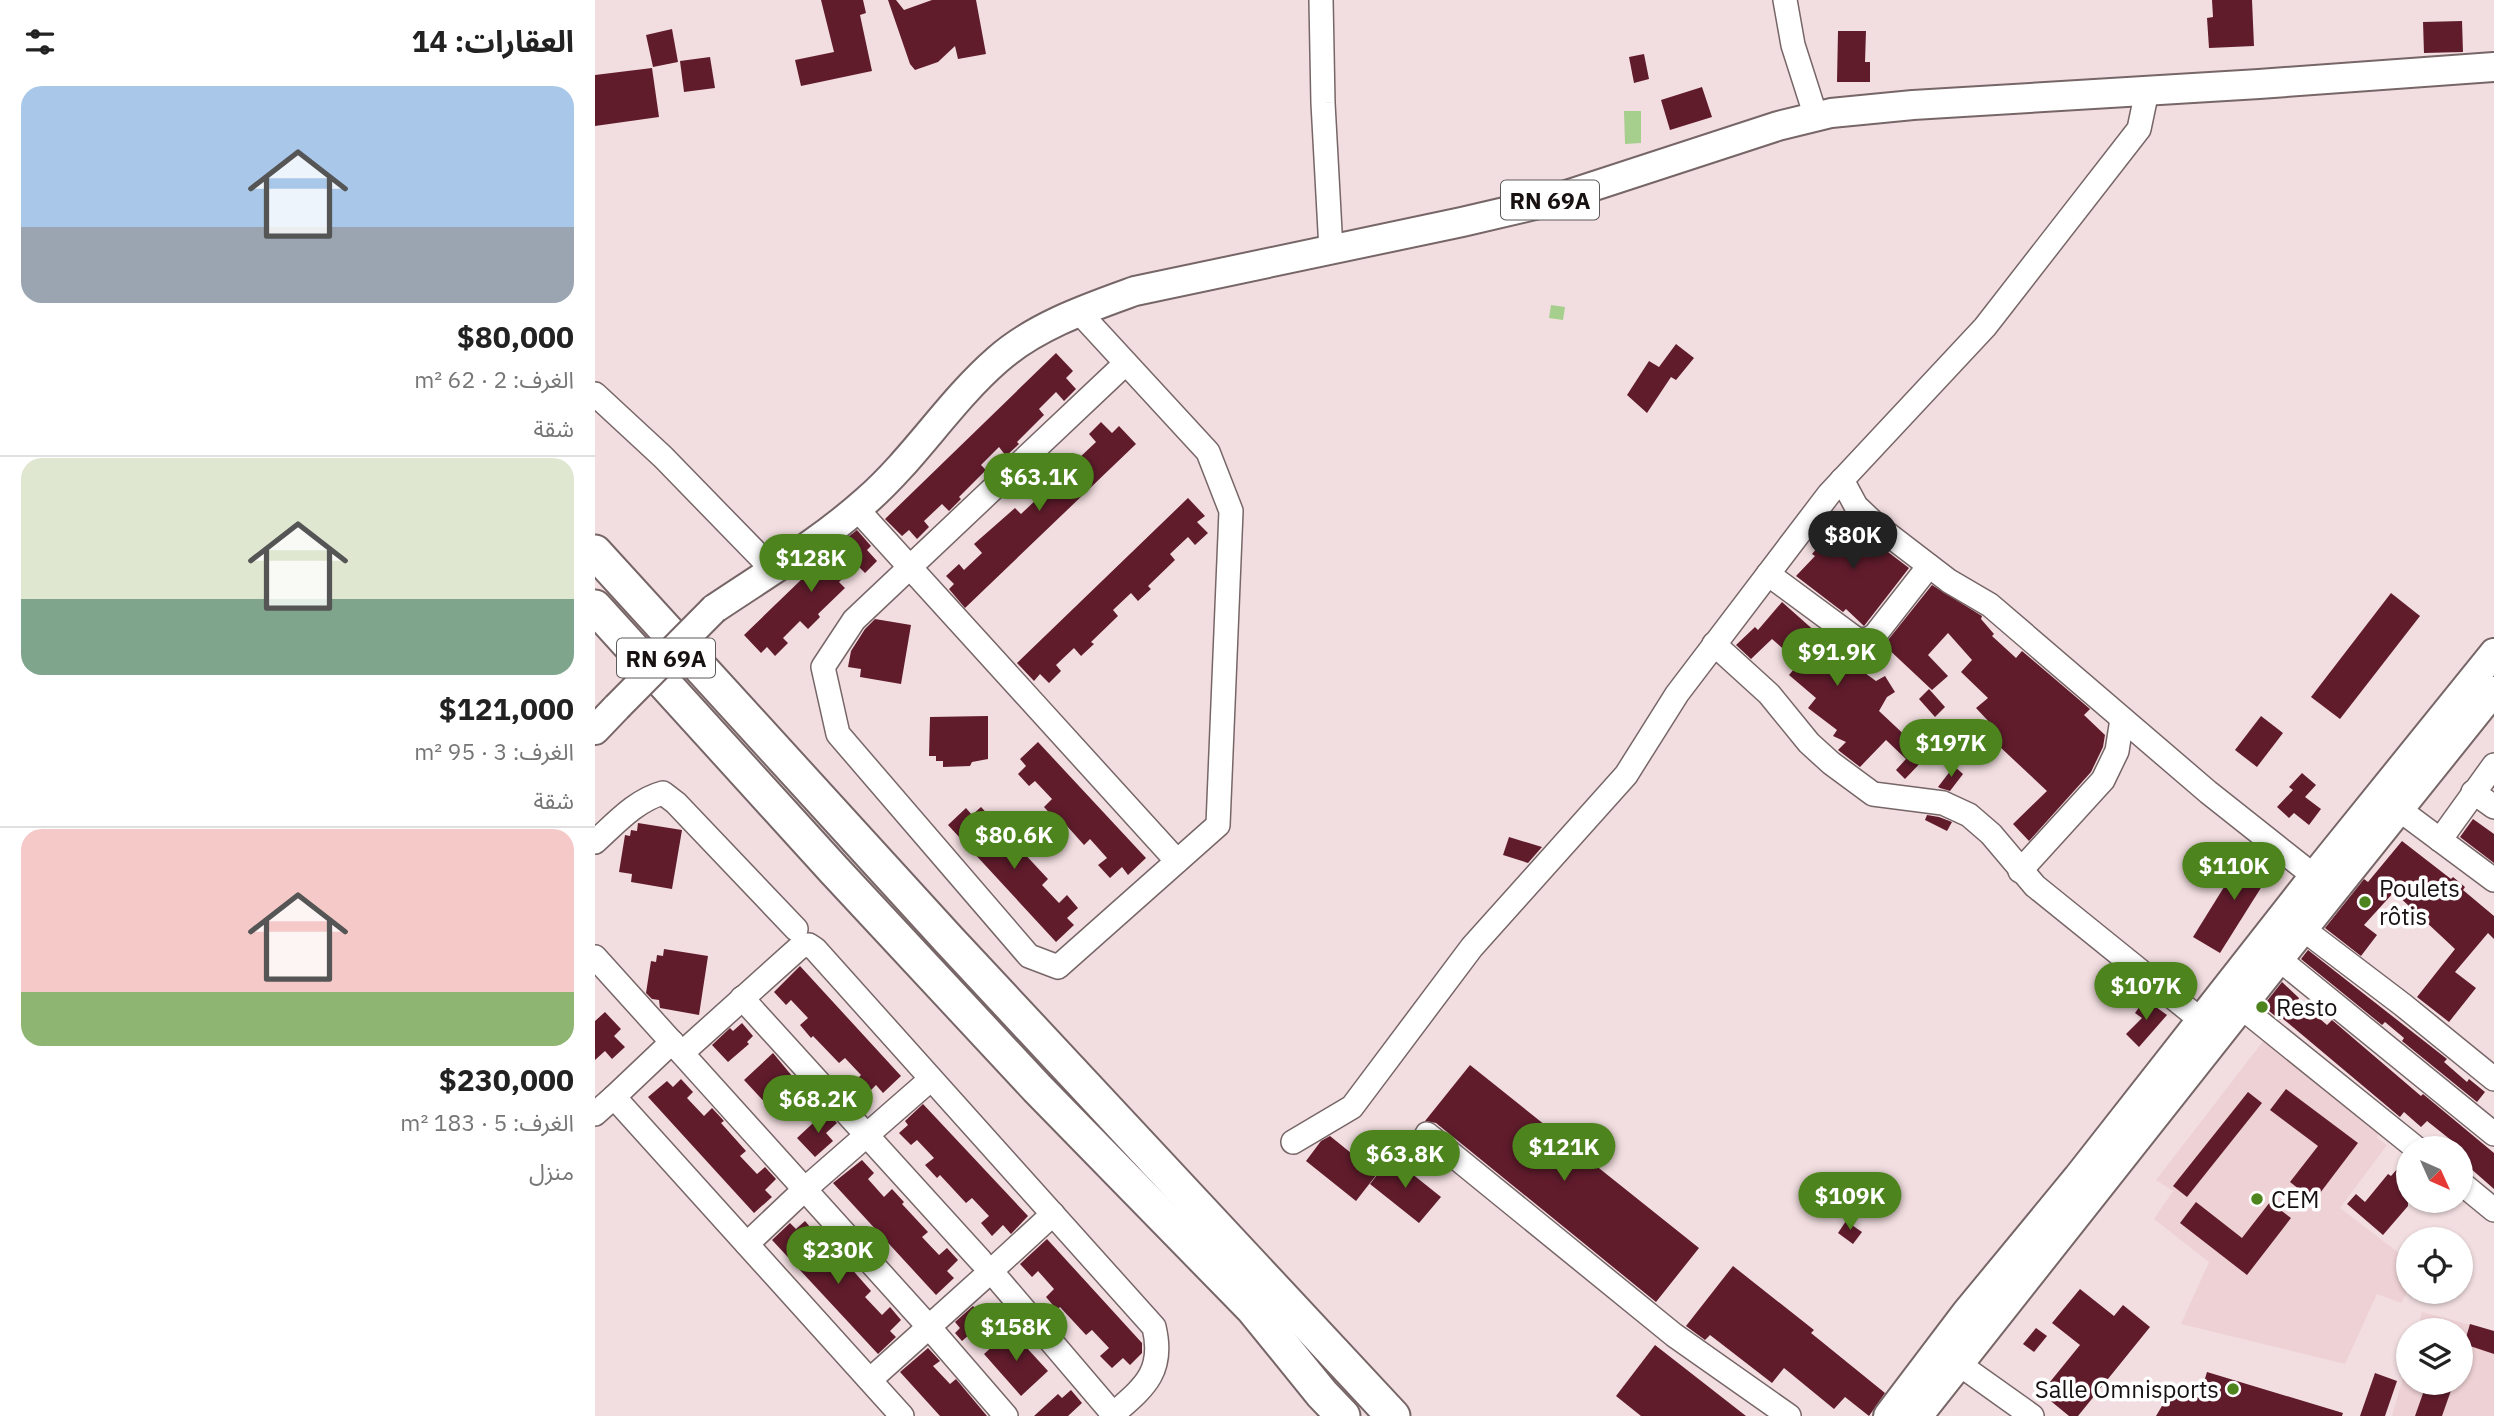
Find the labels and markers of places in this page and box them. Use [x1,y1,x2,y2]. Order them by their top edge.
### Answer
pin: $63.1K [982,454,1096,513]
pin: $80K [1812,512,1894,571]
pin: $128K [762,534,860,594]
pin: $91.9K [1780,628,1894,688]
pin: $197K [1902,720,2000,779]
pin: $80.6K [957,812,1071,871]
pin: $110K [2185,842,2283,902]
place label: Poulets rôtis [2379,872,2460,932]
marker: Poulets rôtis [2357,894,2373,910]
pin: $107K [2097,962,2195,1022]
place label: Resto [2276,991,2337,1023]
marker: Resto [2254,999,2270,1015]
pin: $68.2K [761,1076,875,1135]
pin: $121K [1515,1124,1613,1183]
pin: $63.8K [1348,1130,1462,1190]
pin: $109K [1801,1172,1899,1232]
place label: CEM [2271,1183,2319,1215]
marker: CEM [2249,1191,2265,1207]
pin: $230K [789,1226,887,1286]
pin: $158K [967,1304,1065,1363]
place label: Salle Omnisports [2035,1373,2219,1405]
marker: Salle Omnisports [2225,1381,2241,1397]

